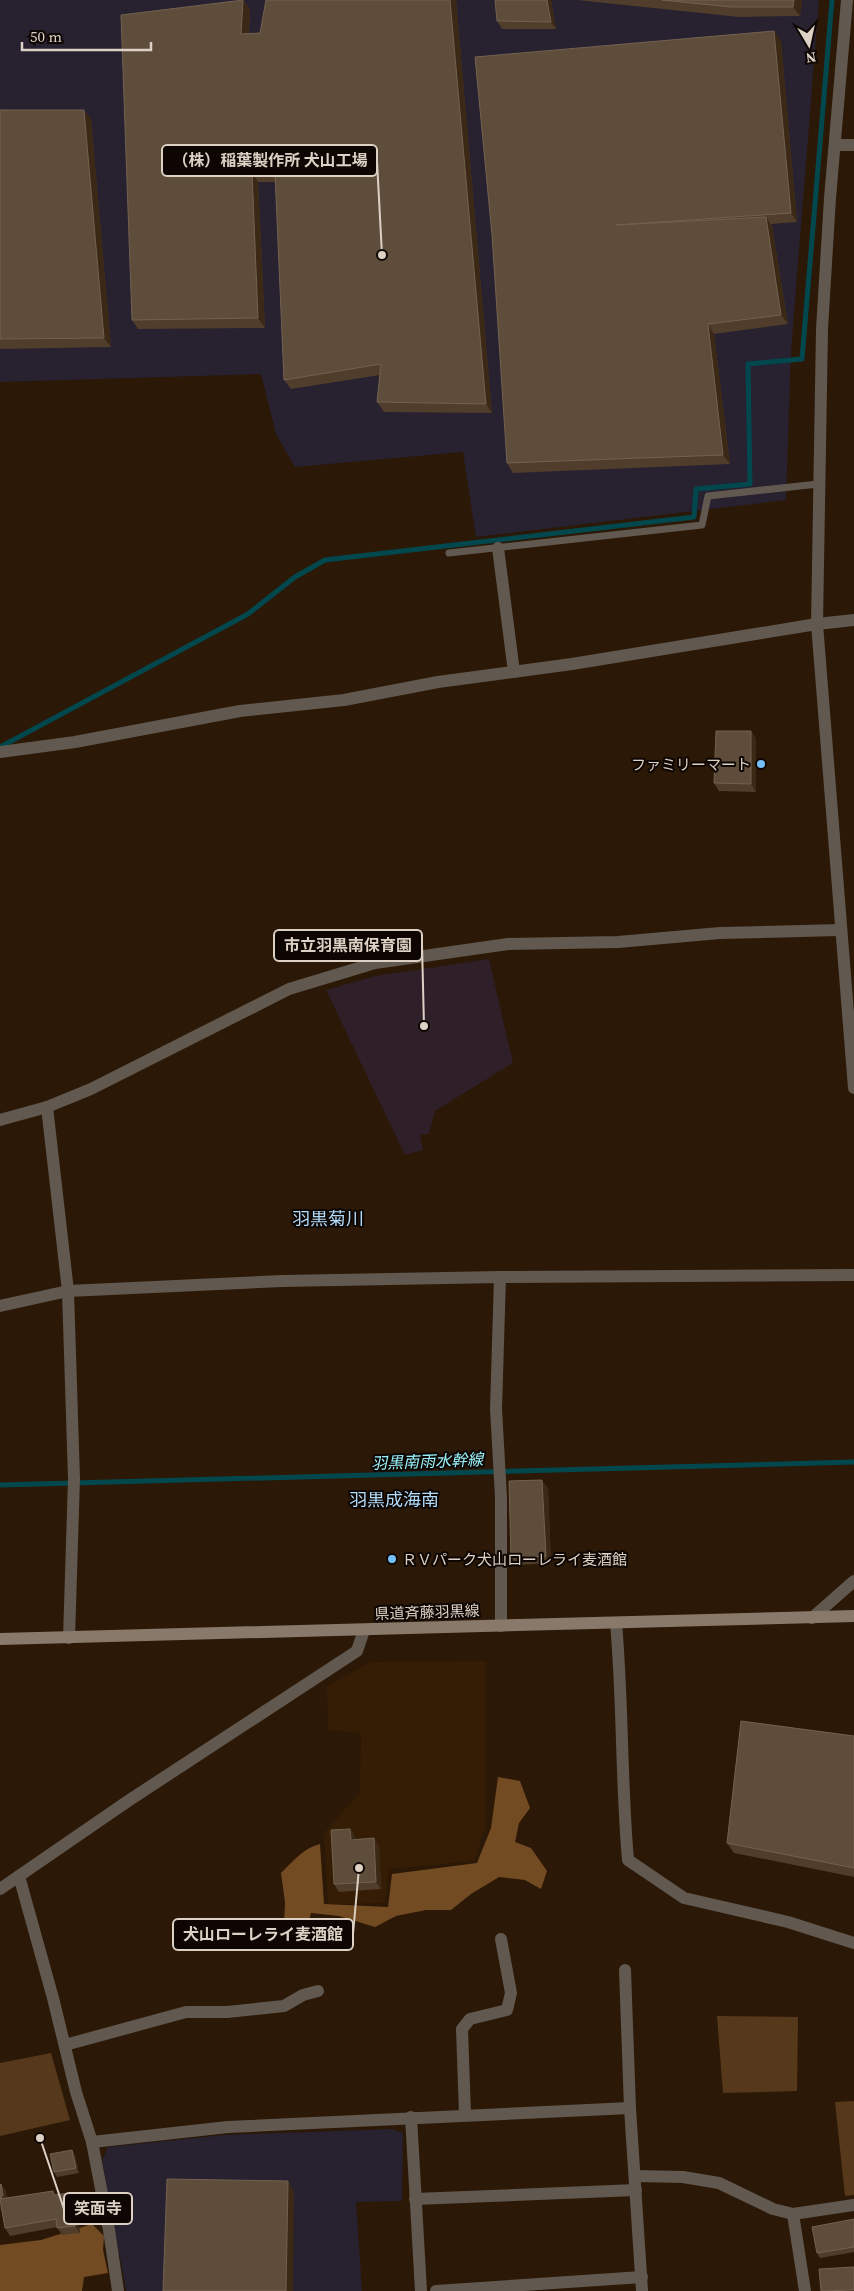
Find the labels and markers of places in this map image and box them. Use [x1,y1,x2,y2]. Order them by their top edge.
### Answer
callout: （株）稲葉製作所 犬山工場 [162,145,377,176]
place label: ファミリーマート [631,754,751,775]
marker: ファミリーマート [755,758,767,770]
callout: 市立羽黒南保育園 [274,930,422,961]
place label: ＲＶパーク犬山ローレライ麦酒館 [402,1549,627,1570]
marker: ＲＶパーク犬山ローレライ麦酒館 [386,1553,398,1565]
callout: 犬山ローレライ麦酒館 [173,1919,353,1950]
callout: 笑面寺 [64,2193,132,2224]

